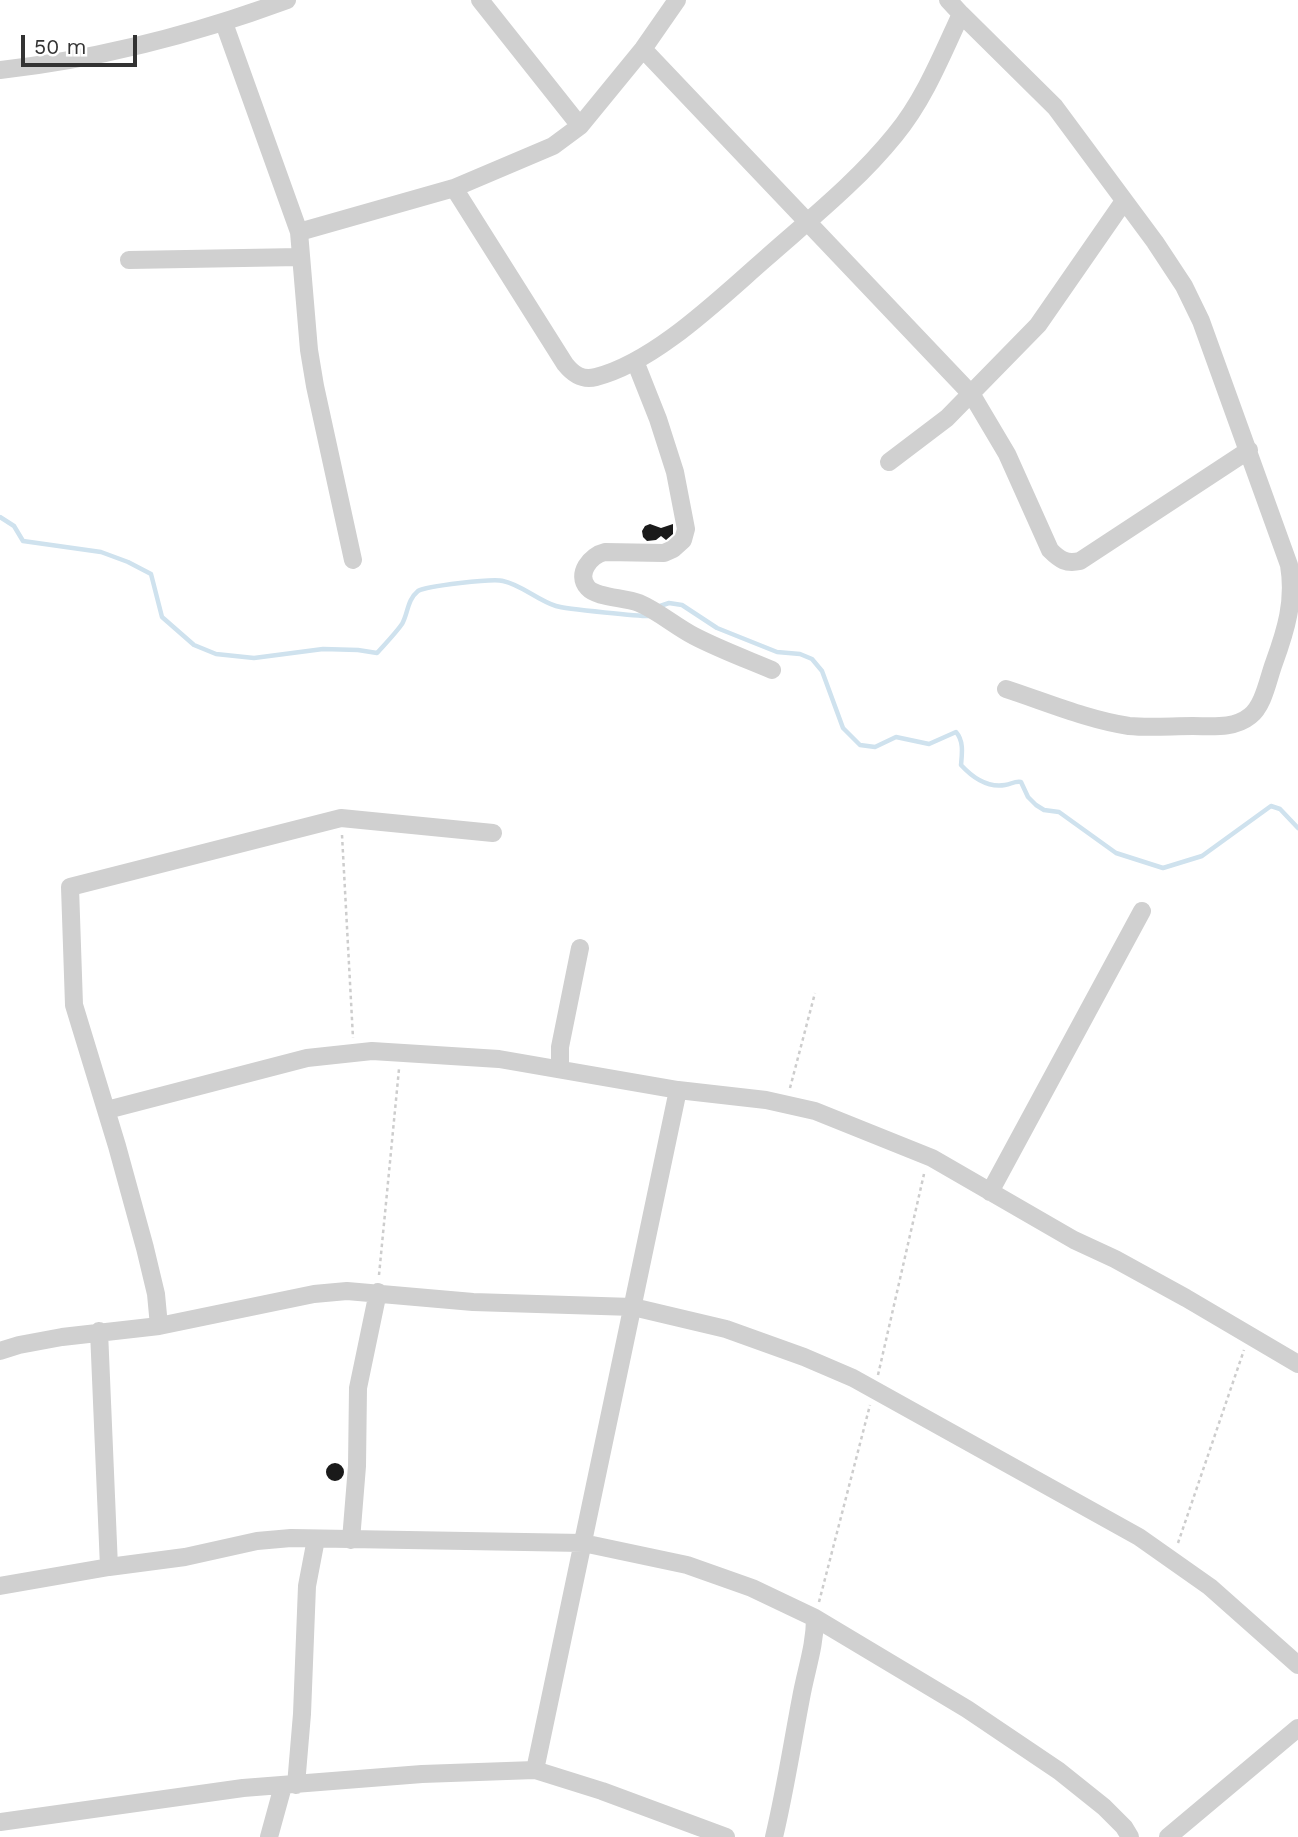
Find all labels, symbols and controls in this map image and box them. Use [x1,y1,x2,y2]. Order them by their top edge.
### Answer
scale bar [24,21,140,65]
text: 50 m [34,34,86,59]

